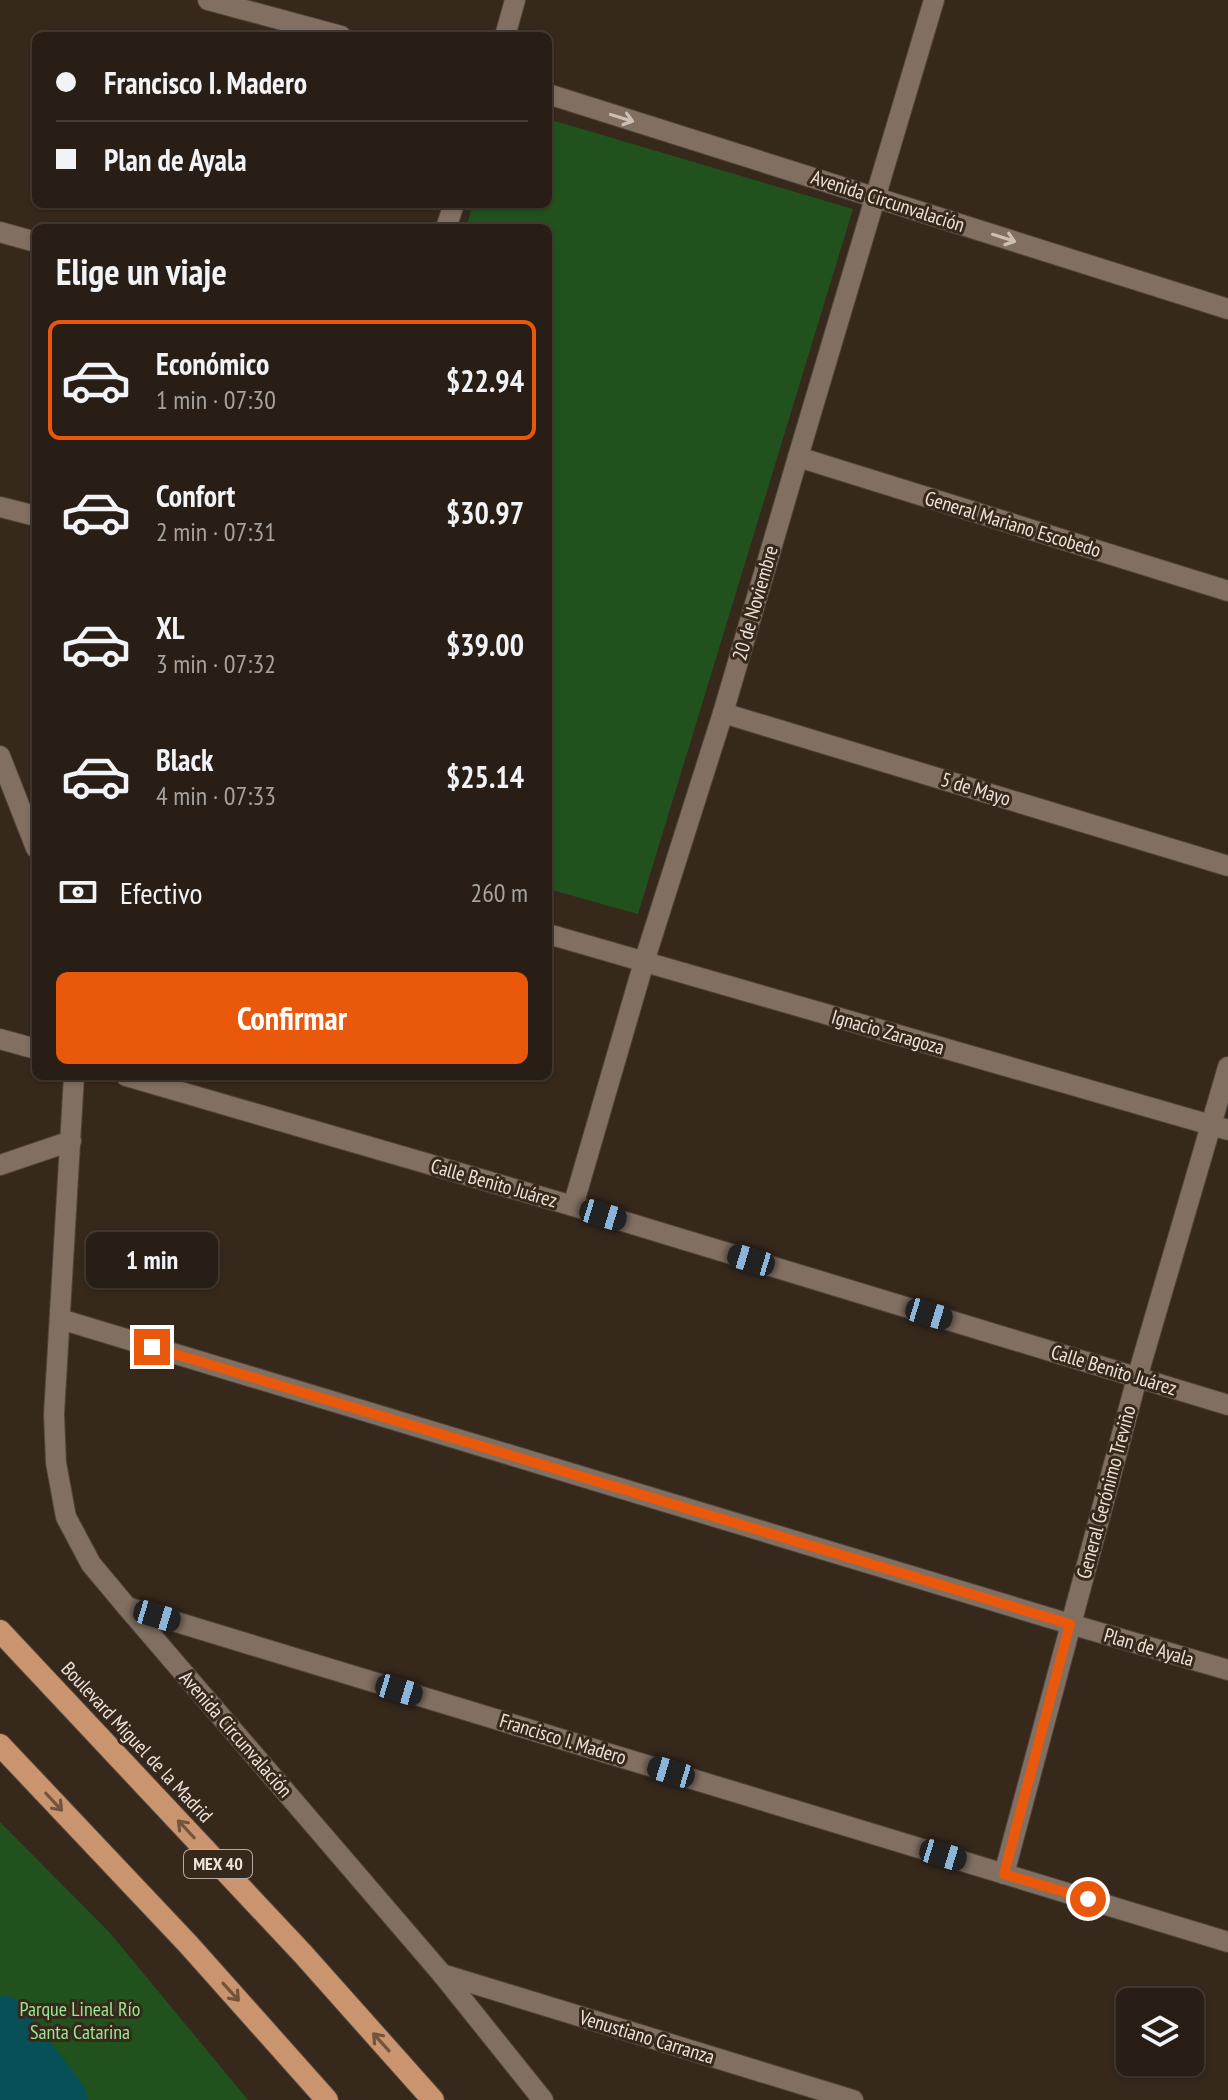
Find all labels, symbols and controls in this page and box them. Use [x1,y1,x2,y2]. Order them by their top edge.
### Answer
text: Francisco I. Madero [104,63,307,102]
one-way arrow [610,111,635,126]
text: Plan de Ayala [104,140,247,179]
street label: Avenida Circunvalación [808,164,968,238]
one-way arrow [991,231,1016,246]
text: Elige un viaje [56,248,227,295]
icon: car [60,344,132,416]
text: Económico [156,344,269,383]
text: $22.94 [446,361,524,400]
text: 1 min · 07:30 [156,383,276,416]
icon: car [60,476,132,548]
text: Confort [156,476,235,515]
street label: General Mariano Escobedo [922,485,1104,563]
text: $30.97 [446,493,524,532]
text: 2 min · 07:31 [156,515,276,548]
street label: 20 de Noviembre [726,543,784,663]
icon: car [60,608,132,680]
text: XL [156,608,185,647]
text: $39.00 [446,625,524,664]
text: 3 min · 07:32 [156,647,276,680]
icon: car [60,740,132,812]
text: Black [156,740,213,779]
text: $25.14 [446,757,524,796]
street label: 5 de Mayo [938,766,1014,812]
text: 4 min · 07:33 [156,779,276,812]
icon: cash [56,870,100,914]
text: Efectivo [120,873,203,912]
text: 260 m [470,876,528,909]
button: Confirmar [56,972,528,1064]
street label: Ignacio Zaragoza [829,1003,947,1061]
street label: Calle Benito Juárez [428,1153,560,1213]
car [577,1197,629,1233]
callout: 1 min [86,1231,218,1287]
car [725,1242,777,1278]
text: 1 min [126,1243,178,1276]
car [903,1296,955,1332]
route end [134,1329,170,1365]
street label: Calle Benito Juárez [1048,1339,1180,1401]
street label: General Gerónimo Treviño [1070,1402,1142,1582]
car [131,1598,183,1634]
street label: Plan de Ayala [1101,1622,1197,1672]
street label: Boulevard Miguel de la Madrid [56,1656,218,1828]
street label: Avenida Circunvalación [174,1665,298,1803]
car [373,1672,425,1708]
street label: Francisco I. Madero [496,1707,630,1771]
car [645,1754,697,1790]
one-way arrow [44,1792,63,1812]
one-way arrow [178,1820,196,1840]
car [917,1837,969,1873]
road number: MEX 40 [184,1850,252,1878]
route start [1070,1881,1106,1917]
one-way arrow [221,1982,239,2002]
map controls [1116,1988,1204,2076]
button: layers [1116,1988,1204,2076]
park label: Parque Lineal Río Santa Catarina [20,1996,140,2045]
street label: Venustiano Carranza [575,2004,718,2070]
one-way arrow [372,2032,390,2052]

